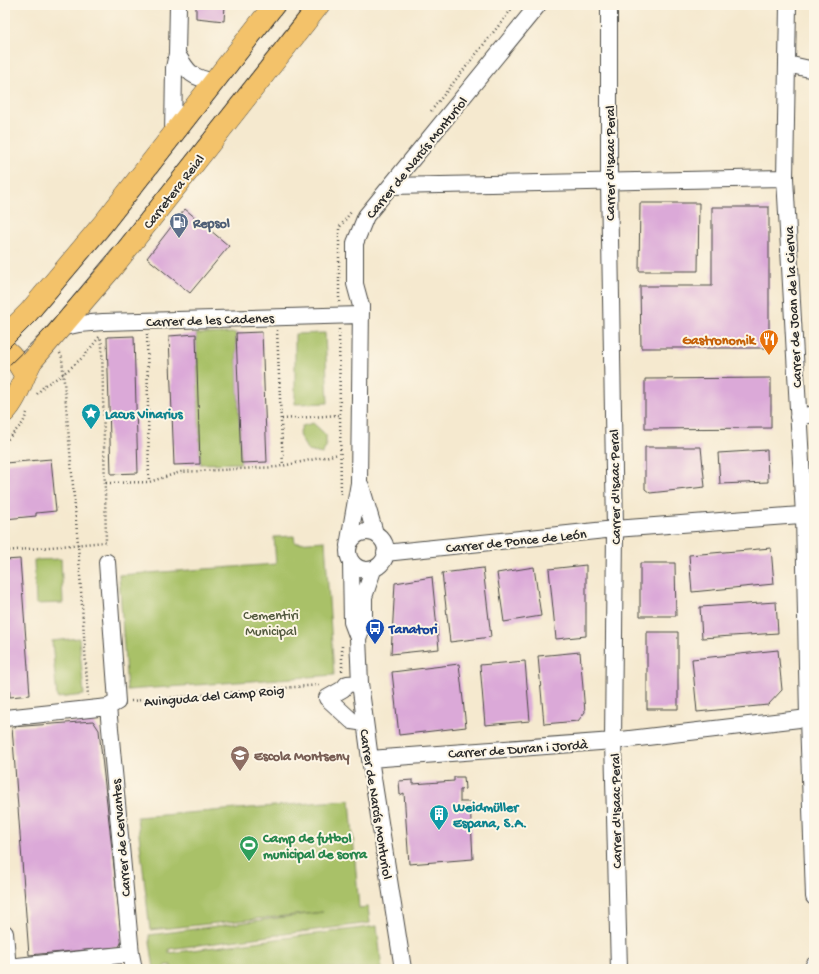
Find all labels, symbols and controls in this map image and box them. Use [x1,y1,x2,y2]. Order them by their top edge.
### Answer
street label: Carrer de Narcís Monturiol [364,94,472,223]
street label: Carrer d'Isaac Peral [603,105,620,221]
street label: Carretera Reial [141,152,209,233]
fuel station icon: Repsol [168,211,190,239]
place label: Repsol [192,216,230,233]
street label: Carrer de Joan de la Cierva [782,225,807,388]
street label: Carrer de les Cadenes [146,311,275,332]
restaurant icon: Gastronomik [758,328,780,356]
place label: Gastronomik [682,333,757,350]
place icon: Lacus Vinarius [80,402,102,430]
place label: Lacus Vinarius [105,407,184,424]
street label: Carrer d'Isaac Peral [607,429,626,545]
street label: Carrer de Ponce de León [445,527,588,558]
park label: Cementiri Municipal [243,608,299,641]
bus stop icon: Tanatori [364,617,386,645]
place label: Tanatori [388,622,438,639]
street label: Avinguda del Camp Roig [143,683,285,712]
street label: Carrer de Narcís Monturiol [354,728,395,881]
street label: Carrer de Duran i Jordà [448,737,590,764]
school or university icon: Escola Montseny [229,744,251,772]
place label: Escola Montseny [254,749,349,766]
street label: Carrer d'Isaac Peral [608,753,627,869]
street label: Carrer de Cervantes [109,777,136,897]
place label: Weidmüller Espana, S.A. [452,800,527,833]
building icon: Weidmüller Espana, S.A. [428,803,450,831]
place label: Camp de futbol municipal de sorra [262,831,368,864]
sports icon: Camp de futbol municipal de sorra [238,834,260,862]

